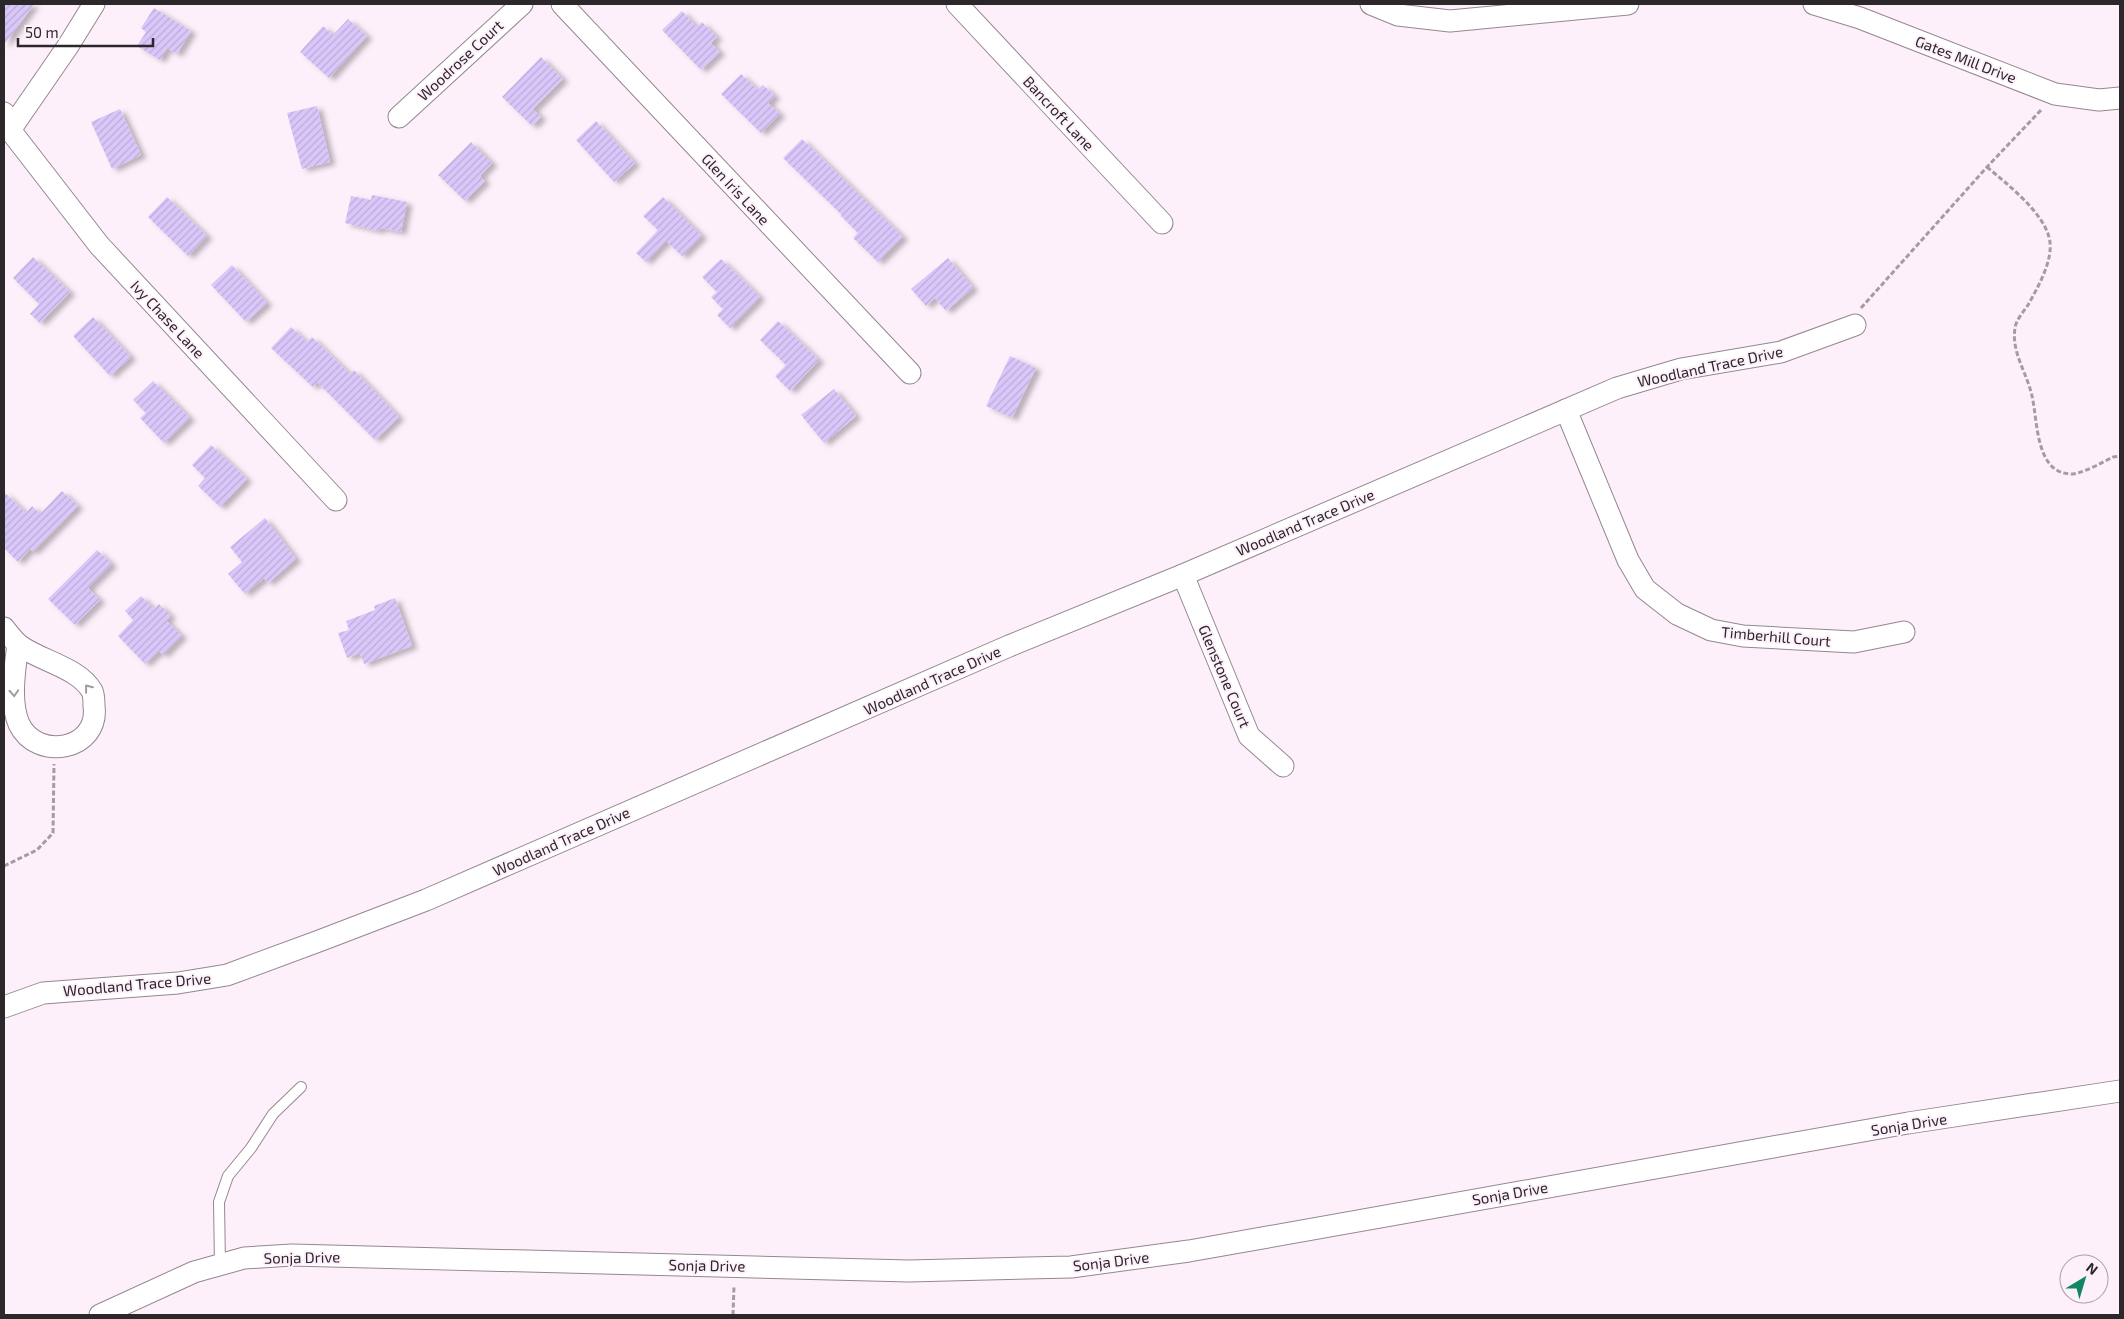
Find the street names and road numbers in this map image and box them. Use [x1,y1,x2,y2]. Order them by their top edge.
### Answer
street label: Woodrose Court [414,16,507,104]
street label: Gates Mill Drive [1913,31,2019,87]
street label: Bancroft Lane [1020,72,1098,154]
street label: Glen Iris Lane [698,149,774,229]
street label: Ivy Chase Lane [127,276,209,362]
street label: Woodland Trace Drive [1636,342,1784,390]
street label: Woodland Trace Drive [1233,485,1377,559]
street label: Glenstone Court [1195,622,1255,730]
street label: Timberhill Court [1720,622,1832,650]
street label: Woodland Trace Drive [861,642,1003,718]
street label: Woodland Trace Drive [490,803,632,879]
street label: Woodland Trace Drive [62,969,212,999]
street label: Sonja Drive [1870,1109,1948,1140]
street label: Sonja Drive [1471,1177,1549,1209]
street label: Sonja Drive [264,1247,340,1268]
street label: Sonja Drive [1072,1247,1150,1276]
street label: Sonja Drive [669,1255,745,1276]

